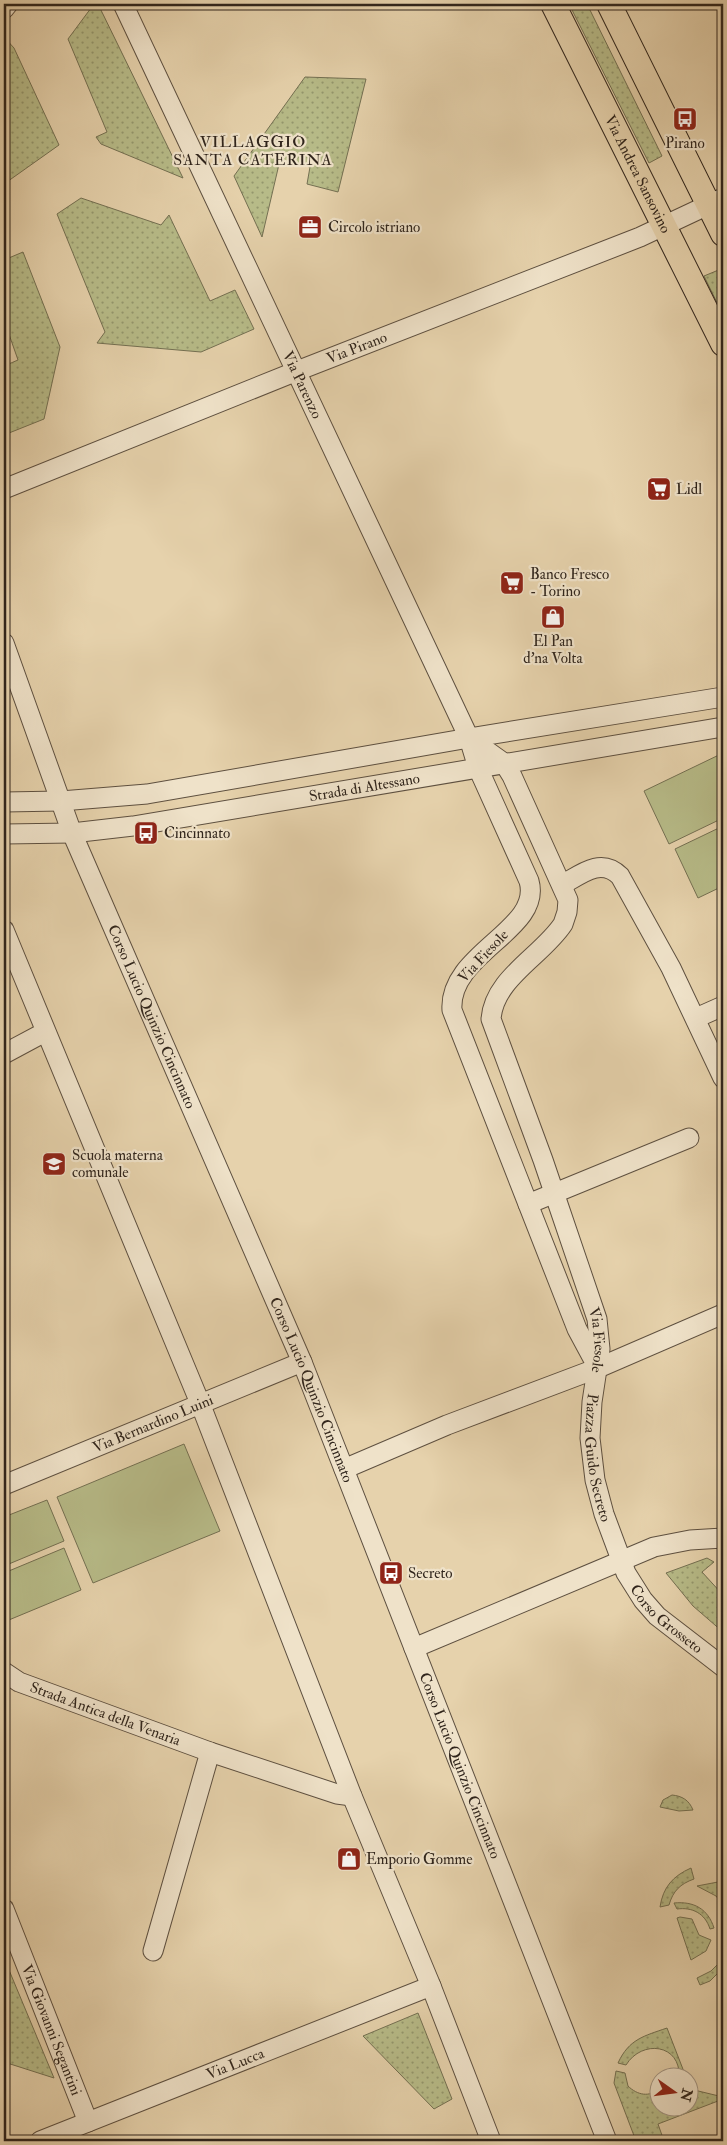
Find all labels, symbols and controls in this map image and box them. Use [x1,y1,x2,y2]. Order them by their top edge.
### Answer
bus stop icon: Pirano [672,106,698,132]
street label: Via Andrea Sansovino [600,112,675,236]
district label: VILLAGGIO SANTA CATERINA [173,132,333,170]
place label: Pirano [665,134,705,153]
office icon: Circolo istriano [297,214,323,240]
place label: Circolo istriano [328,218,420,237]
street label: Via Pirano [324,328,390,368]
street label: Via Parenzo [278,348,326,422]
supermarket icon: Lidl [646,476,672,502]
place label: Lidl [676,480,702,499]
place label: Banco Fresco - Torino [530,565,609,601]
supermarket icon: Banco Fresco - Torino [499,570,525,596]
shop icon: El Pan d'na Volta [540,604,566,630]
place label: El Pan d'na Volta [523,632,583,668]
street label: Strada di Altessano [308,769,421,806]
bus stop icon: Cincinnato [133,820,159,846]
place label: Cincinnato [164,824,230,843]
street label: Corso Lucio Quinzio Cincinnato [103,922,200,1112]
street label: Via Fiesole [454,926,513,987]
place label: Scuola materna comunale [72,1146,164,1182]
school or university icon: Scuola materna comunale [41,1151,67,1177]
street label: Corso Lucio Quinzio Cincinnato [265,1294,357,1485]
street label: Via Fiesole [584,1305,609,1374]
street label: Via Bernardino Luini [90,1391,216,1457]
street label: Piazza Guido Secreto [580,1392,615,1525]
bus stop icon: Secreto [378,1560,404,1586]
place label: Secreto [408,1564,453,1583]
street label: Corso Grosseto [626,1581,706,1658]
street label: Corso Lucio Quinzio Cincinnato [415,1670,505,1862]
street label: Strada Antica della Venaria [27,1678,184,1751]
shop icon: Emporio Gomme [336,1846,362,1872]
place label: Emporio Gomme [366,1850,472,1870]
street label: Via Giovanni Segantini [17,1962,86,2098]
street label: Via Lucca [204,2044,268,2084]
north arrow [650,2068,700,2118]
text: N [676,2086,696,2104]

